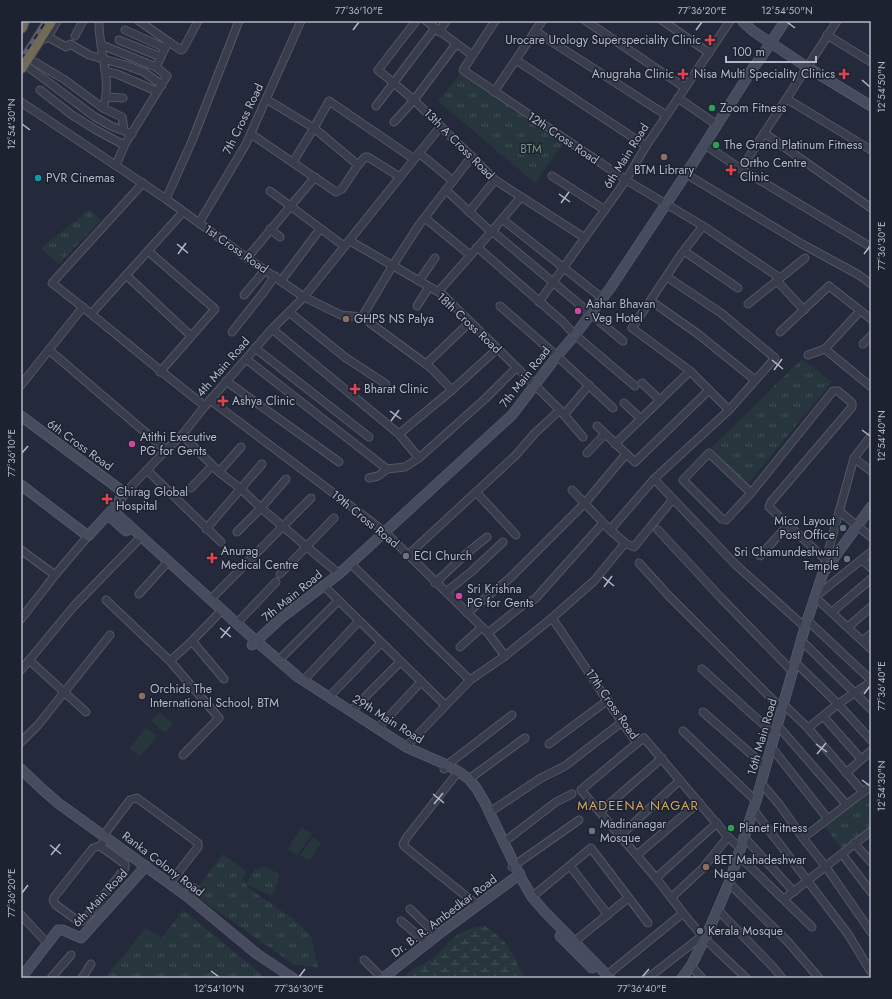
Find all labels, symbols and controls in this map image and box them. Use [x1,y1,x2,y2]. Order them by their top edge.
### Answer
text: 77°36'10"E [335,3,383,18]
text: 77°36'20"E [677,3,727,18]
text: 12°54'50"N [761,3,813,18]
place label: Urocare Urology Superspeciality Clinic [505,31,701,49]
marker: Urocare Urology Superspeciality Clinic [704,34,716,46]
scale bar [726,38,816,64]
text: 100 m [732,43,765,61]
text: 12°54'50"N [874,61,889,113]
place label: Anugraha Clinic [592,65,674,83]
place label: Nisa Multi Speciality Clinics [694,65,835,83]
marker: Anugraha Clinic [677,68,689,80]
marker: Nisa Multi Speciality Clinics [838,68,850,80]
street label: 7th Cross Road [218,80,268,158]
text: 12°54'30"N [4,98,19,150]
place label: Zoom Fitness [720,99,787,117]
marker: Zoom Fitness [707,103,717,113]
street label: 13th A Cross Road [419,104,499,184]
street label: 12th Cross Road [524,107,602,169]
street label: 6th Main Road [599,120,653,192]
place label: The Grand Platinum Fitness [724,136,863,154]
park label: BTM [520,140,542,158]
marker: The Grand Platinum Fitness [711,140,721,150]
marker: BTM Library [659,152,669,162]
place label: Ortho Centre Clinic [740,154,807,186]
place label: BTM Library [634,161,695,179]
marker: Ortho Centre Clinic [725,164,737,176]
place label: PVR Cinemas [46,169,115,187]
marker: PVR Cinemas [33,173,43,183]
street label: 1st Cross Road [200,220,272,278]
text: 77°36'30"E [874,222,889,270]
street label: 18th Cross Road [433,288,505,358]
place label: Aahar Bhavan - Veg Hotel [586,295,656,327]
marker: Aahar Bhavan - Veg Hotel [573,306,583,316]
place label: GHPS NS Palya [354,310,434,328]
marker: GHPS NS Palya [341,314,351,324]
street label: 4th Main Road [192,333,254,401]
street label: 7th Main Road [495,343,555,411]
place label: Bharat Clinic [364,380,429,398]
marker: Bharat Clinic [349,383,361,395]
place label: Ashya Clinic [232,392,295,410]
marker: Ashya Clinic [217,395,229,407]
text: 12°54'40"N [874,410,889,462]
street label: 6th Cross Road [43,415,117,475]
place label: Atithi Executive PG for Gents [140,428,217,460]
text: 77°36'10"E [4,429,19,477]
marker: Atithi Executive PG for Gents [127,439,137,449]
place label: Chirag Global Hospital [116,483,188,515]
street label: 19th Cross Road [327,486,403,552]
marker: Chirag Global Hospital [101,493,113,505]
place label: Mico Layout Post Office [774,512,835,544]
marker: Mico Layout Post Office [838,523,848,533]
place label: Anurag Medical Centre [221,542,298,574]
place label: Sri Chamundeshwari Temple [734,543,839,575]
place label: ECI Church [414,547,472,565]
marker: ECI Church [401,551,411,561]
marker: Anurag Medical Centre [206,552,218,564]
marker: Sri Chamundeshwari Temple [842,554,852,564]
street label: 7th Main Road [258,566,326,626]
place label: Sri Krishna PG for Gents [467,580,534,612]
marker: Sri Krishna PG for Gents [454,591,464,601]
text: 77°36'40"E [874,661,889,711]
street label: 17th Cross Road [581,665,643,743]
place label: Orchids The International School, BTM [150,680,279,712]
street label: 29th Main Road [349,690,427,748]
marker: Orchids The International School, BTM [137,691,147,701]
street label: 16th Main Road [742,696,782,778]
text: 12°54'30"N [874,760,889,812]
district label: MADEENA NAGAR [577,796,699,815]
place label: Madinanagar Mosque [600,815,667,847]
place label: Planet Fitness [739,819,807,837]
marker: Planet Fitness [726,823,736,833]
marker: Madinanagar Mosque [587,826,597,836]
street label: Ranka Colony Road [118,827,208,901]
place label: BET Mahadeshwar Nagar [714,851,807,883]
marker: BET Mahadeshwar Nagar [701,862,711,872]
street label: 6th Main Road [68,865,132,931]
text: 77°36'20"E [4,868,19,918]
street label: Dr. B. R. Ambedkar Road [387,870,501,962]
place label: Kerala Mosque [708,922,783,940]
marker: Kerala Mosque [695,926,705,936]
text: 12°54'10"N [194,981,244,996]
text: 77°36'30"E [275,981,323,996]
text: 77°36'40"E [617,981,667,996]

